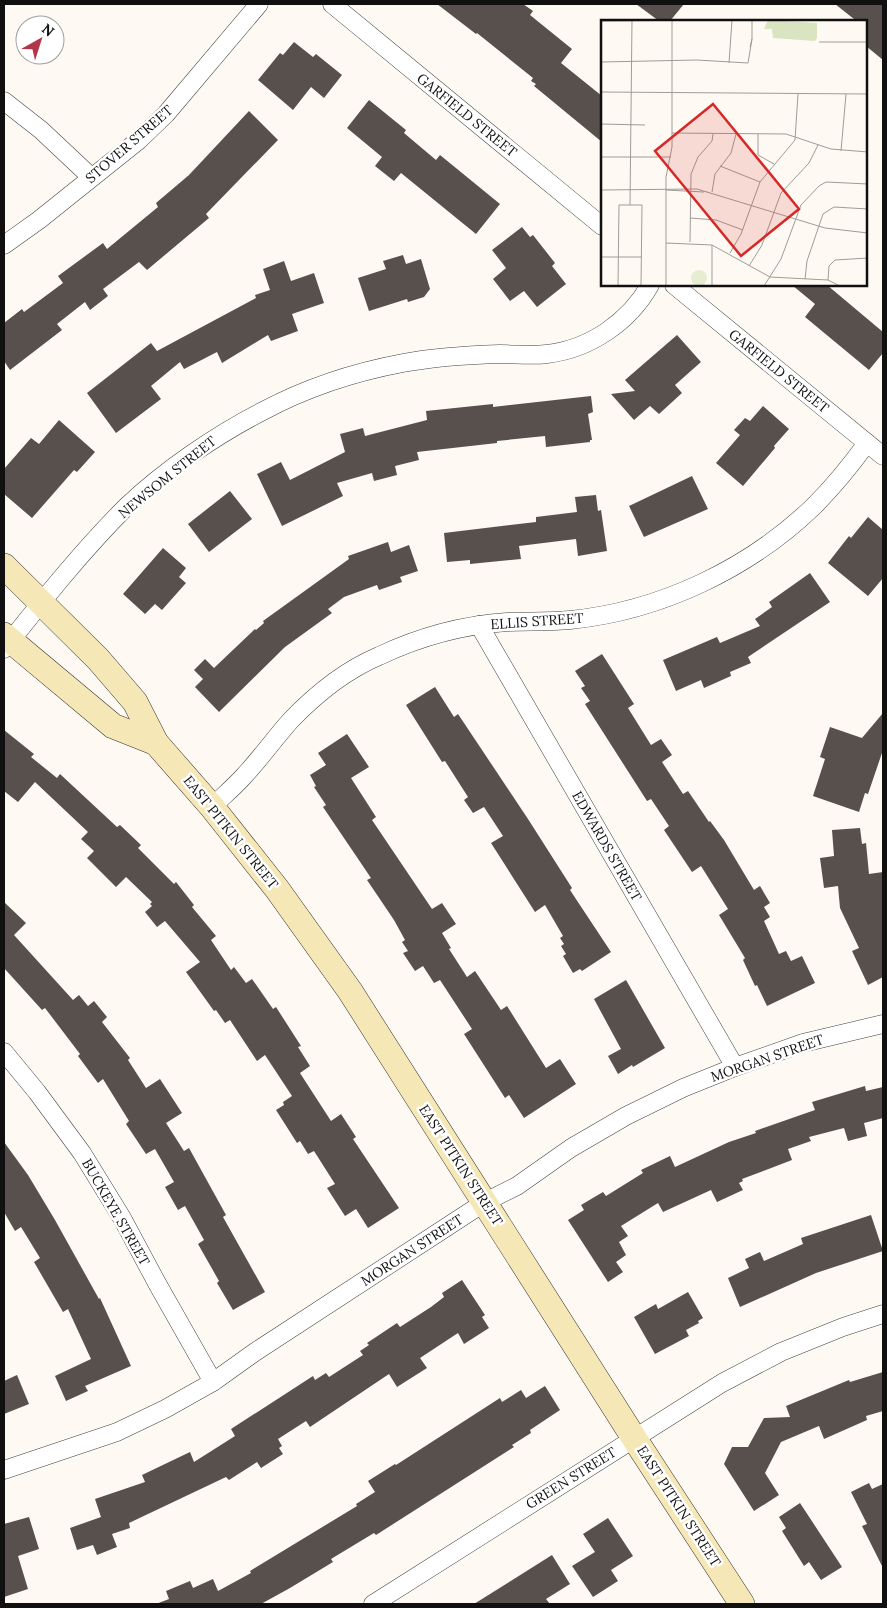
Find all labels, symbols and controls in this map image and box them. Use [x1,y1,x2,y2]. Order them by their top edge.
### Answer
north arrow [15,15,65,65]
text: N [38,19,58,40]
inset map [601,20,867,286]
street label: GARFIELD STREET [413,69,521,161]
street label: STOVER STREET [81,101,177,187]
street label: GARFIELD STREET [725,325,833,417]
street label: NEWSOM STREET [114,432,220,522]
street label: ELLIS STREET [490,609,584,633]
street label: EAST PITKIN STREET [180,772,282,892]
street label: EDWARDS STREET [568,788,646,904]
street label: MORGAN STREET [708,1030,826,1086]
street label: EAST PITKIN STREET [415,1101,507,1229]
street label: BUCKEYE STREET [78,1155,154,1269]
street label: MORGAN STREET [357,1210,467,1290]
street label: EAST PITKIN STREET [633,1442,725,1570]
street label: GREEN STREET [522,1443,620,1513]

